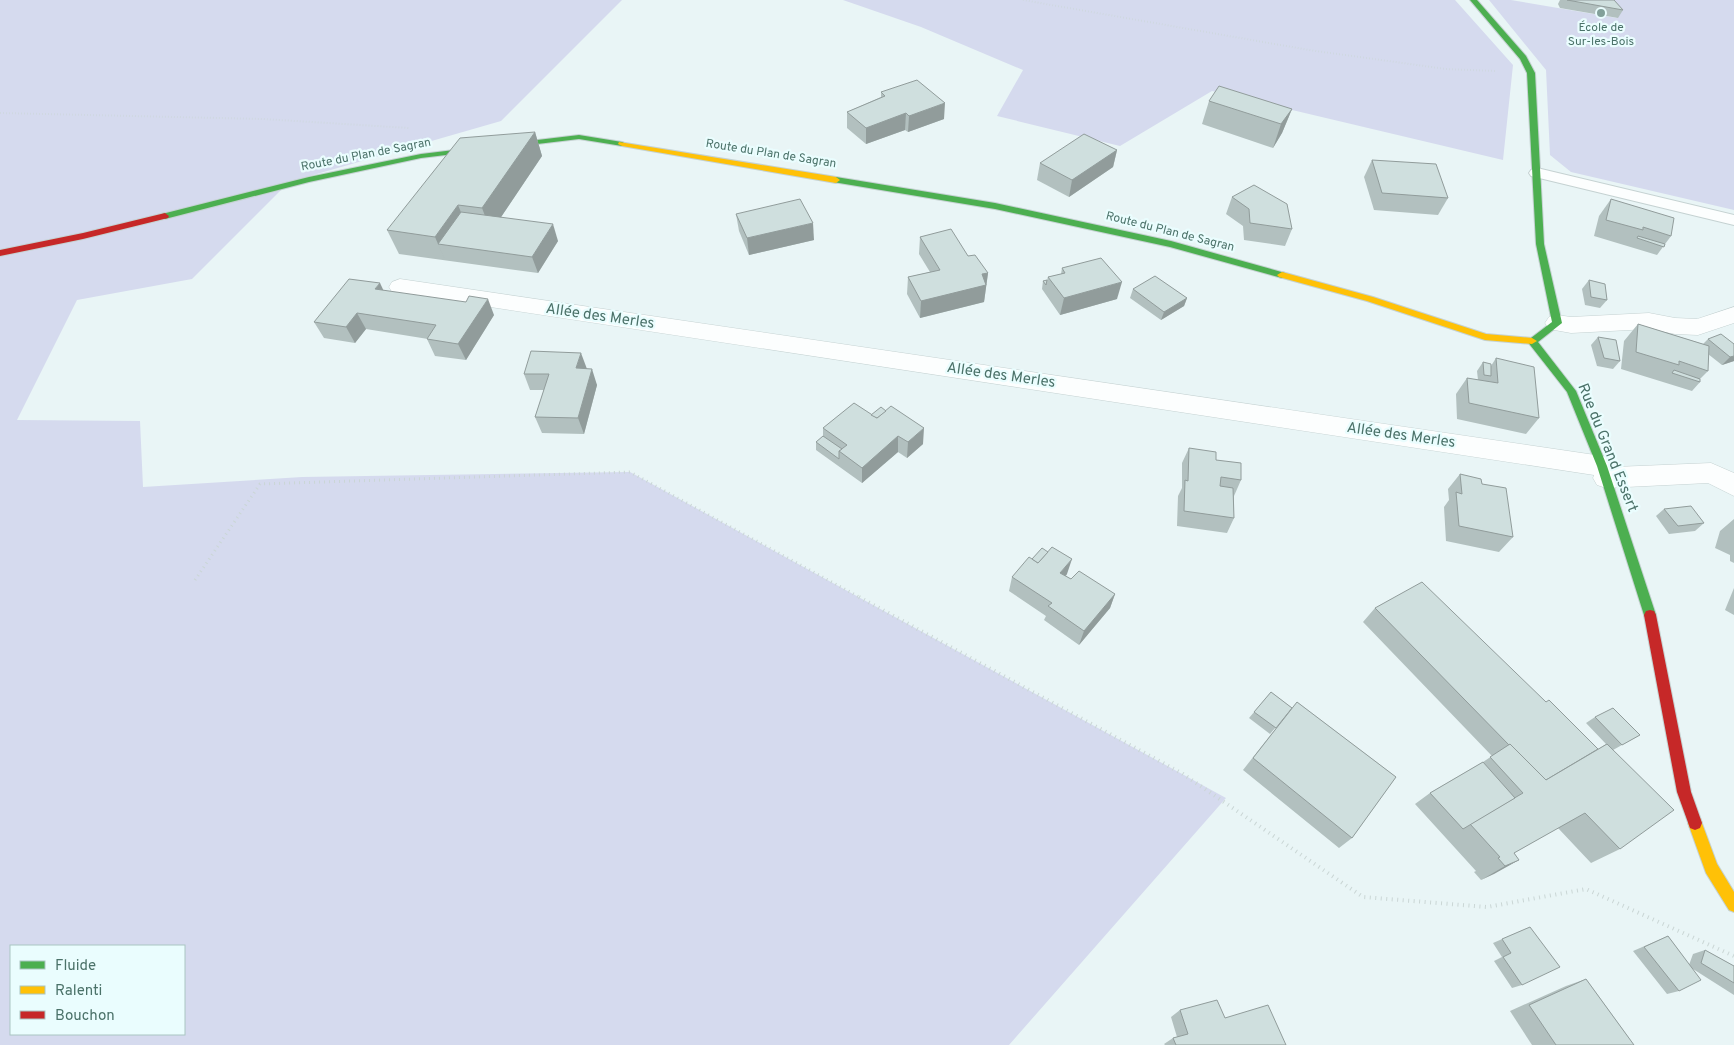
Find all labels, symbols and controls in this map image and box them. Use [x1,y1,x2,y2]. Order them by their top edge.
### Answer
marker: École de Sur-les-Bois [1595,7,1607,19]
place label: École de Sur-les-Bois [1568,20,1634,50]
street label: Route du Plan de Sagran [300,135,432,175]
street label: Route du Plan de Sagran [705,136,837,172]
street label: Route du Plan de Sagran [1104,208,1236,256]
street label: Allée des Merles [544,300,656,334]
street label: Allée des Merles [945,359,1057,393]
street label: Rue du Grand Essert [1572,381,1642,515]
street label: Allée des Merles [1345,419,1457,453]
legend [10,945,185,1035]
text: Fluide [55,957,96,976]
text: Ralenti [55,982,102,1001]
text: Bouchon [55,1007,115,1026]

